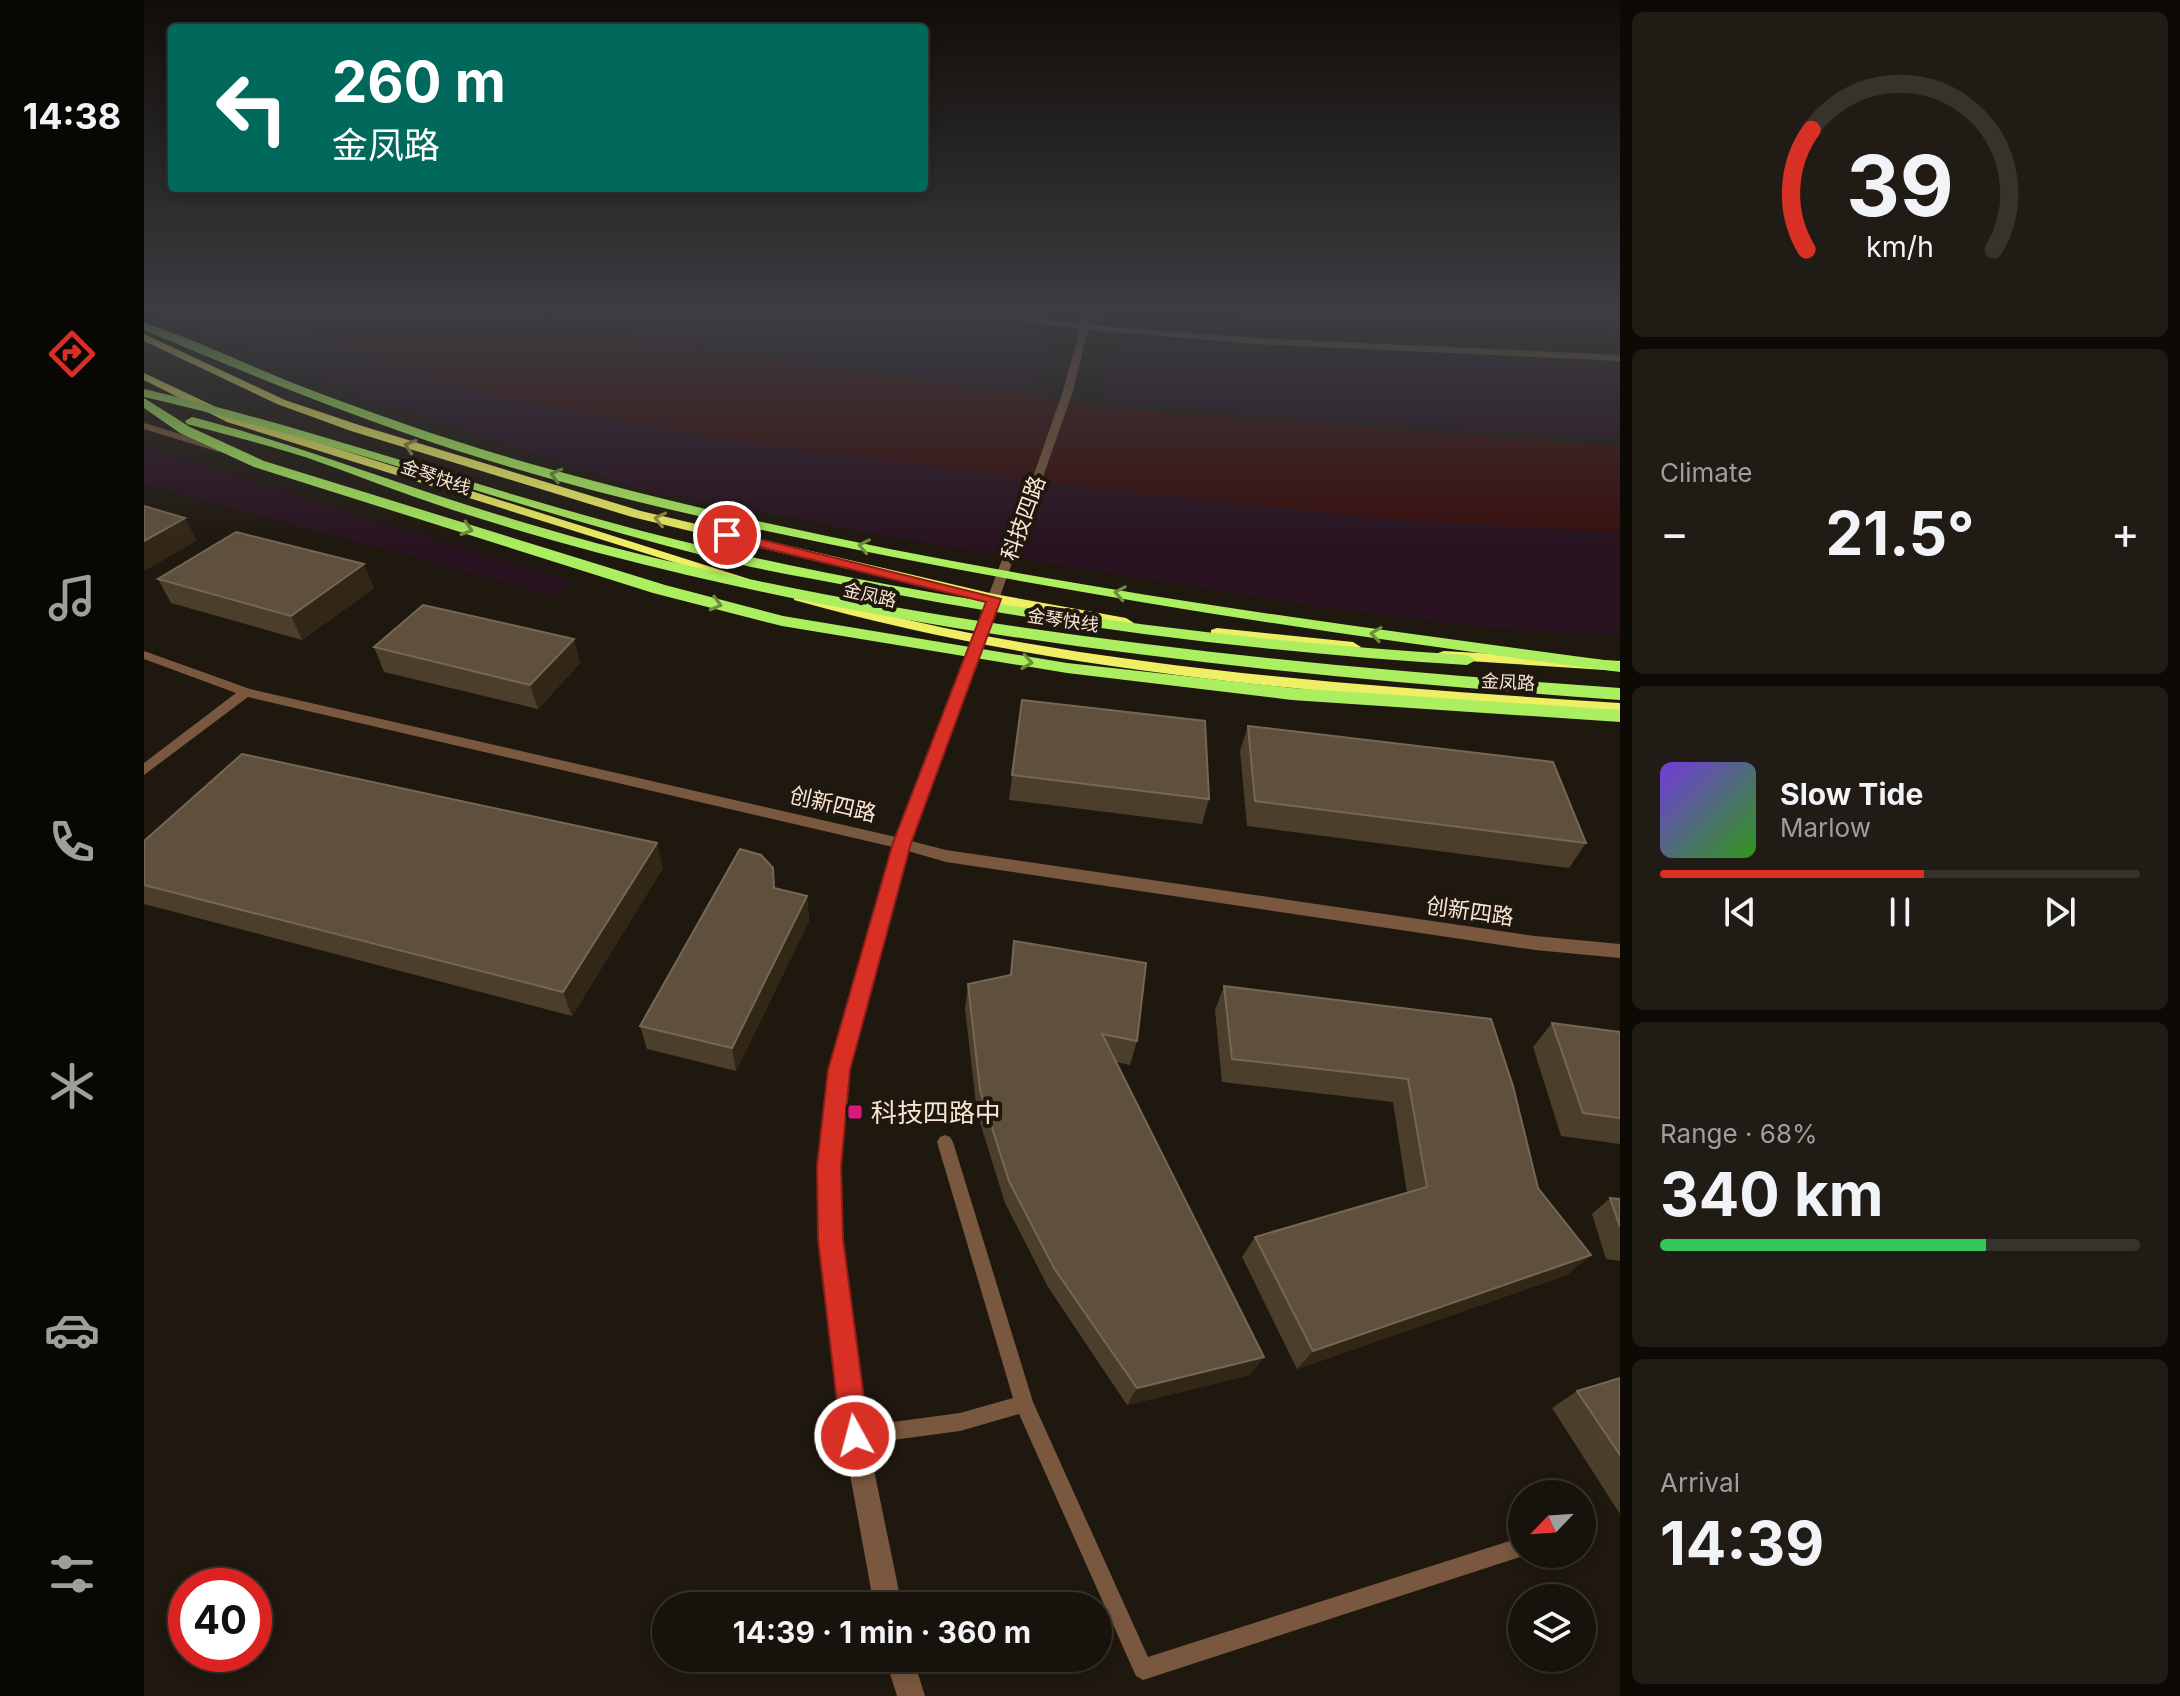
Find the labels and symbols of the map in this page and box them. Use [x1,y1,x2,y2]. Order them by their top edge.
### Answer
one-way arrow [404,439,418,455]
street label: 金琴快线 [399,455,473,499]
one-way arrow [550,467,564,484]
street label: 科技四路 [996,472,1050,564]
pin [693,501,761,569]
one-way arrow [653,512,667,529]
one-way arrow [460,520,474,536]
one-way arrow [857,539,870,556]
street label: 金凤路 [841,579,899,611]
one-way arrow [1113,585,1126,602]
one-way arrow [709,595,723,612]
street label: 金琴快线 [1026,605,1100,635]
one-way arrow [1369,626,1383,643]
one-way arrow [1020,652,1034,669]
street label: 金凤路 [1480,670,1536,694]
street label: 创新四路 [787,781,879,827]
street label: 创新四路 [1425,892,1515,930]
place label: 科技四路中 [871,1097,1001,1128]
marker: 科技四路中 [846,1103,864,1121]
position arrow [813,1394,897,1478]
north arrow [1508,1480,1596,1568]
speed limit sign: 40 [168,1568,272,1672]

